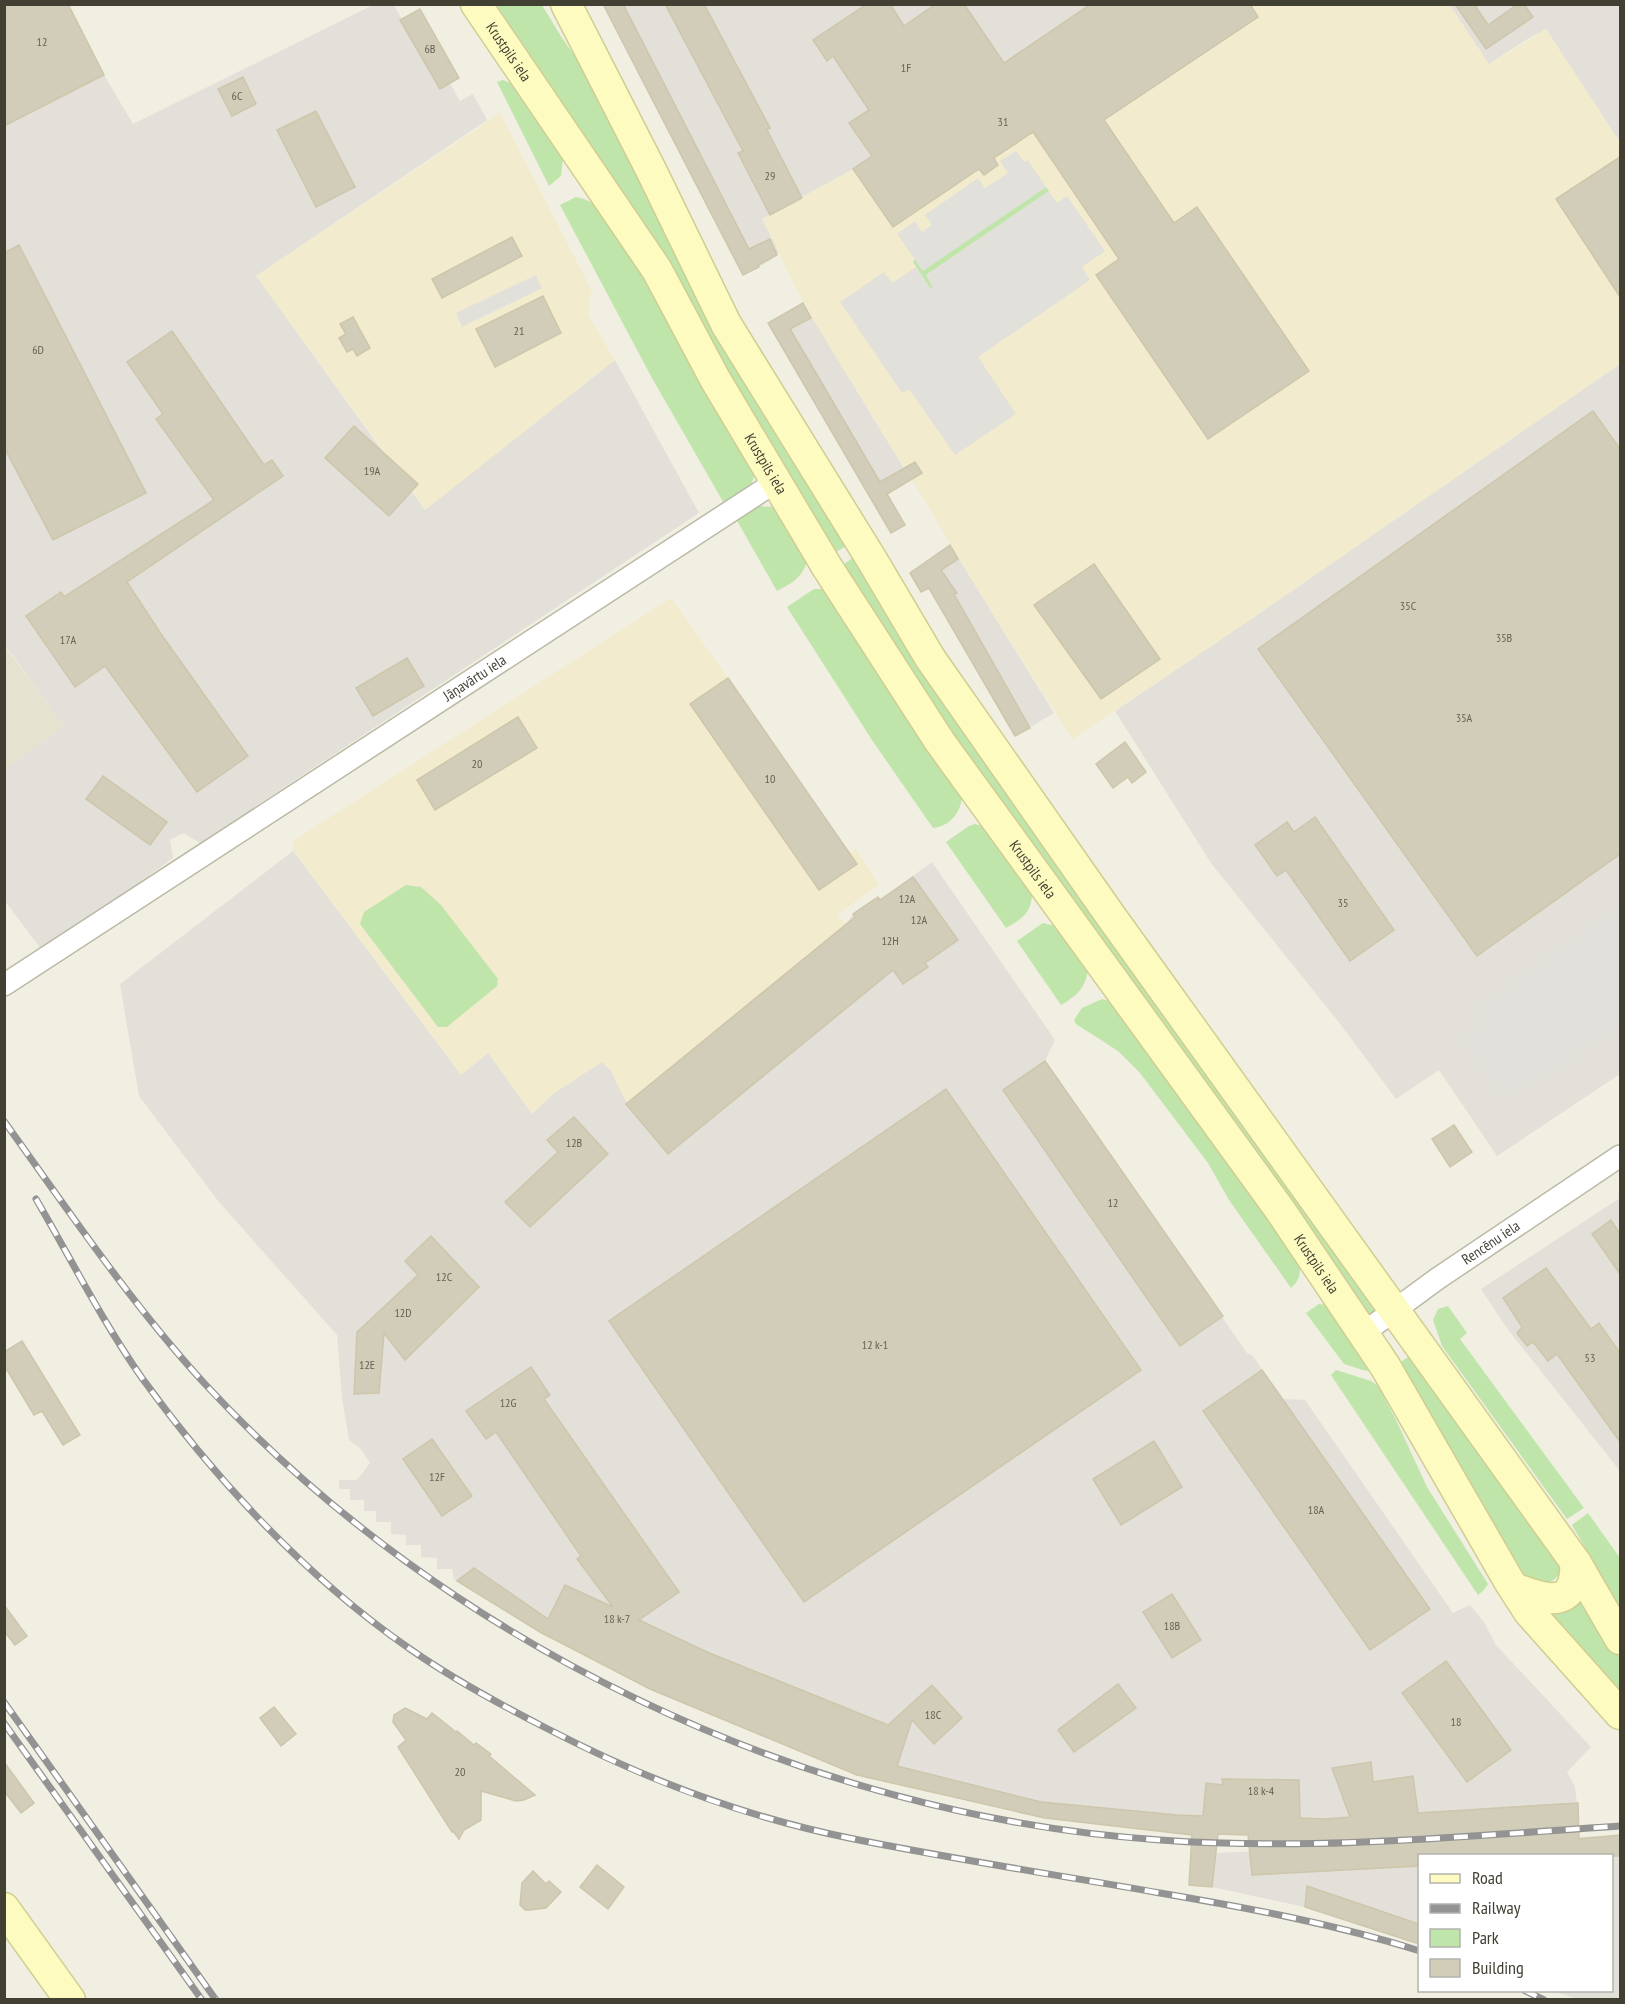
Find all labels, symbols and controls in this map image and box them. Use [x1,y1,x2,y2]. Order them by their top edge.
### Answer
street label: Krustpils iela [482,18,536,85]
house number: 12 [37,34,47,49]
house number: 6B [424,41,436,56]
house number: 1F [901,60,911,75]
house number: 6C [232,88,243,103]
house number: 31 [998,114,1008,129]
house number: 29 [765,168,775,183]
house number: 21 [514,323,524,338]
house number: 6D [32,342,44,357]
street label: Krustpils iela [741,430,791,497]
house number: 19A [364,463,381,478]
house number: 35C [1400,598,1417,613]
house number: 35B [1496,630,1513,645]
house number: 17A [60,632,76,647]
street label: Jāņavārtu iela [439,650,510,706]
house number: 35A [1456,710,1473,725]
house number: 20 [472,756,482,771]
house number: 10 [765,771,775,786]
street label: Krustpils iela [1006,836,1061,902]
house number: 12A [899,891,916,906]
house number: 35 [1338,895,1348,910]
house number: 12A [911,912,928,927]
house number: 12H [881,933,899,948]
house number: 12B [566,1135,583,1150]
house number: 12 [1108,1195,1118,1210]
street label: Rencēnu iela [1458,1216,1523,1269]
street label: Krustpils iela [1290,1230,1344,1297]
house number: 12C [436,1269,453,1284]
house number: 12D [394,1305,412,1320]
house number: 12 k-1 [862,1337,888,1352]
house number: 53 [1585,1350,1595,1365]
house number: 12E [359,1357,375,1372]
house number: 12G [500,1395,516,1410]
house number: 12F [429,1469,445,1484]
house number: 18A [1308,1502,1325,1517]
house number: 18 k-7 [604,1611,630,1626]
house number: 18B [1164,1618,1181,1633]
house number: 18C [925,1707,942,1722]
house number: 18 [1451,1714,1461,1729]
house number: 20 [455,1764,465,1779]
house number: 18 k-4 [1248,1783,1275,1798]
legend [1418,1854,1613,1992]
text: Road [1472,1866,1503,1889]
text: Railway [1472,1896,1521,1919]
text: Park [1472,1926,1499,1949]
text: Building [1472,1956,1524,1979]

